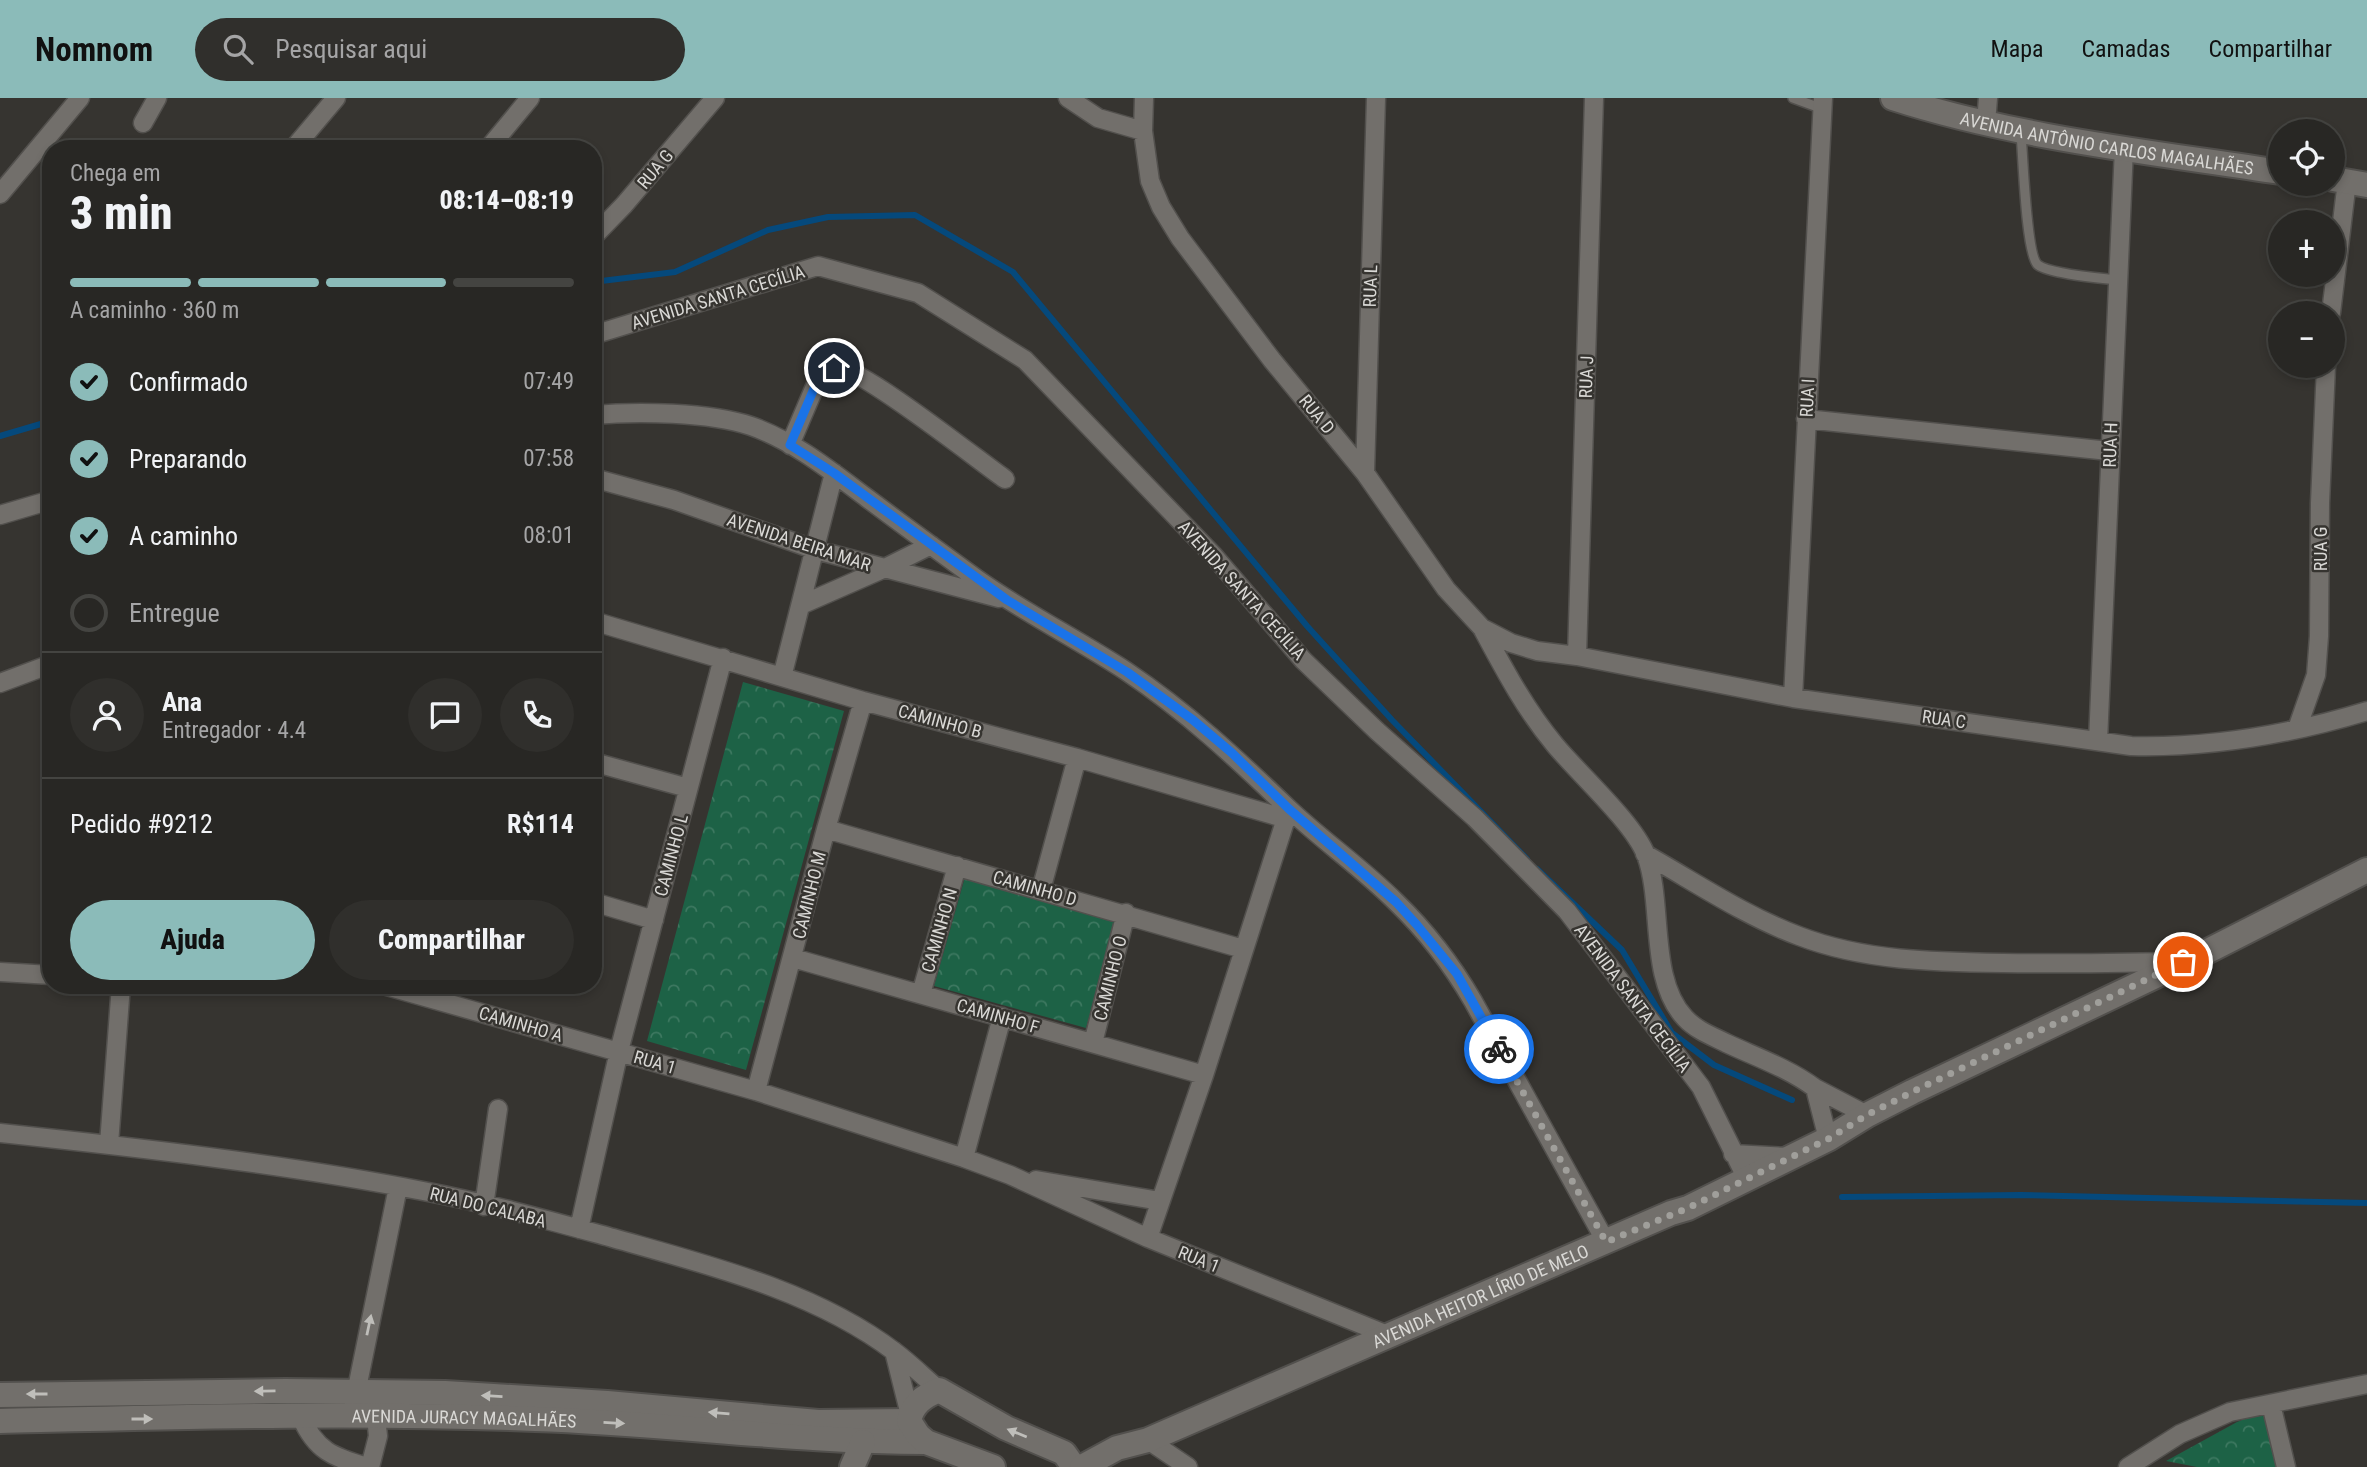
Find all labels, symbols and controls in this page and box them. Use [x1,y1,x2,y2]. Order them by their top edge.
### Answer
search box [195,18,685,81]
text: Nomnom [35,30,153,69]
icon: search [219,30,257,68]
text: Pesquisar aqui [275,34,427,64]
text: Mapa [1991,35,2044,63]
text: Camadas [2082,35,2171,63]
text: Compartilhar [2209,35,2332,63]
street label: AVENIDA ANTÔNIO CARLOS MAGALHÃES [1958,107,2255,178]
map controls [2268,119,2345,378]
button: locate [2268,119,2345,196]
street label: RUA G [633,145,677,193]
text: Chega em [70,160,161,187]
text: 08:14–08:19 [440,185,574,215]
text: 3 min [70,186,173,240]
button: + [2268,210,2345,287]
street label: AVENIDA SANTA CECÍLIA [629,260,808,333]
street label: RUA L [1359,264,1381,308]
text: A caminho · 360 m [70,297,239,324]
button: − [2268,301,2345,378]
pin [804,338,864,398]
icon: home [815,349,853,387]
street label: RUA J [1575,355,1597,399]
icon: check [70,363,108,401]
text: Confirmado [129,367,248,397]
text: 07:49 [523,368,574,395]
street label: RUA I [1796,378,1818,418]
street label: RUA D [1295,390,1339,438]
street label: RUA H [2099,422,2121,468]
icon: check [70,440,108,478]
text: Preparando [129,444,247,474]
text: 07:58 [523,445,574,472]
street label: AVENIDA BEIRA MAR [724,509,874,575]
street label: AVENIDA SANTA CECÍLIA [1174,516,1310,664]
icon: check [70,517,108,555]
text: A caminho [129,521,238,551]
text: 08:01 [523,522,574,549]
street label: RUA G [2310,527,2331,571]
text: Entregue [129,598,220,628]
button: person [70,678,144,752]
button: chat [408,678,482,752]
button: phone [500,678,574,752]
text: Ana [162,687,202,717]
street label: CAMINHO B [896,700,984,742]
street label: RUA C [1921,706,1967,732]
text: Entregador · 4.4 [162,717,306,744]
text: Pedido #9212 [70,809,213,839]
text: R$114 [507,809,574,839]
street label: CAMINHO L [650,811,692,899]
street label: CAMINHO M [788,849,830,941]
street label: CAMINHO D [991,866,1079,910]
street label: CAMINHO N [917,885,961,975]
button: Ajuda [70,900,315,980]
button: Compartilhar [329,900,574,980]
street label: AVENIDA SANTA CECÍLIA [1570,920,1696,1077]
pin [2153,932,2213,992]
street label: CAMINHO O [1089,933,1131,1023]
icon: bag [2164,943,2202,981]
street label: CAMINHO F [954,994,1042,1038]
street label: CAMINHO A [477,1002,566,1046]
courier [1464,1014,1534,1084]
icon: bike [1480,1030,1518,1068]
street label: RUA 1 [631,1046,679,1078]
street label: RUA DO CALABA [428,1182,549,1232]
street label: AVENIDA HEITOR LÍRIO DE MELO [1369,1240,1592,1352]
street label: RUA 1 [1175,1241,1223,1277]
one-way arrow [364,1314,375,1336]
one-way arrow [253,1386,275,1397]
one-way arrow [26,1388,48,1400]
one-way arrow [481,1390,503,1401]
street label: AVENIDA JURACY MAGALHÃES [351,1405,577,1431]
one-way arrow [708,1407,730,1418]
one-way arrow [131,1413,153,1425]
one-way arrow [603,1418,625,1429]
one-way arrow [1007,1427,1028,1438]

